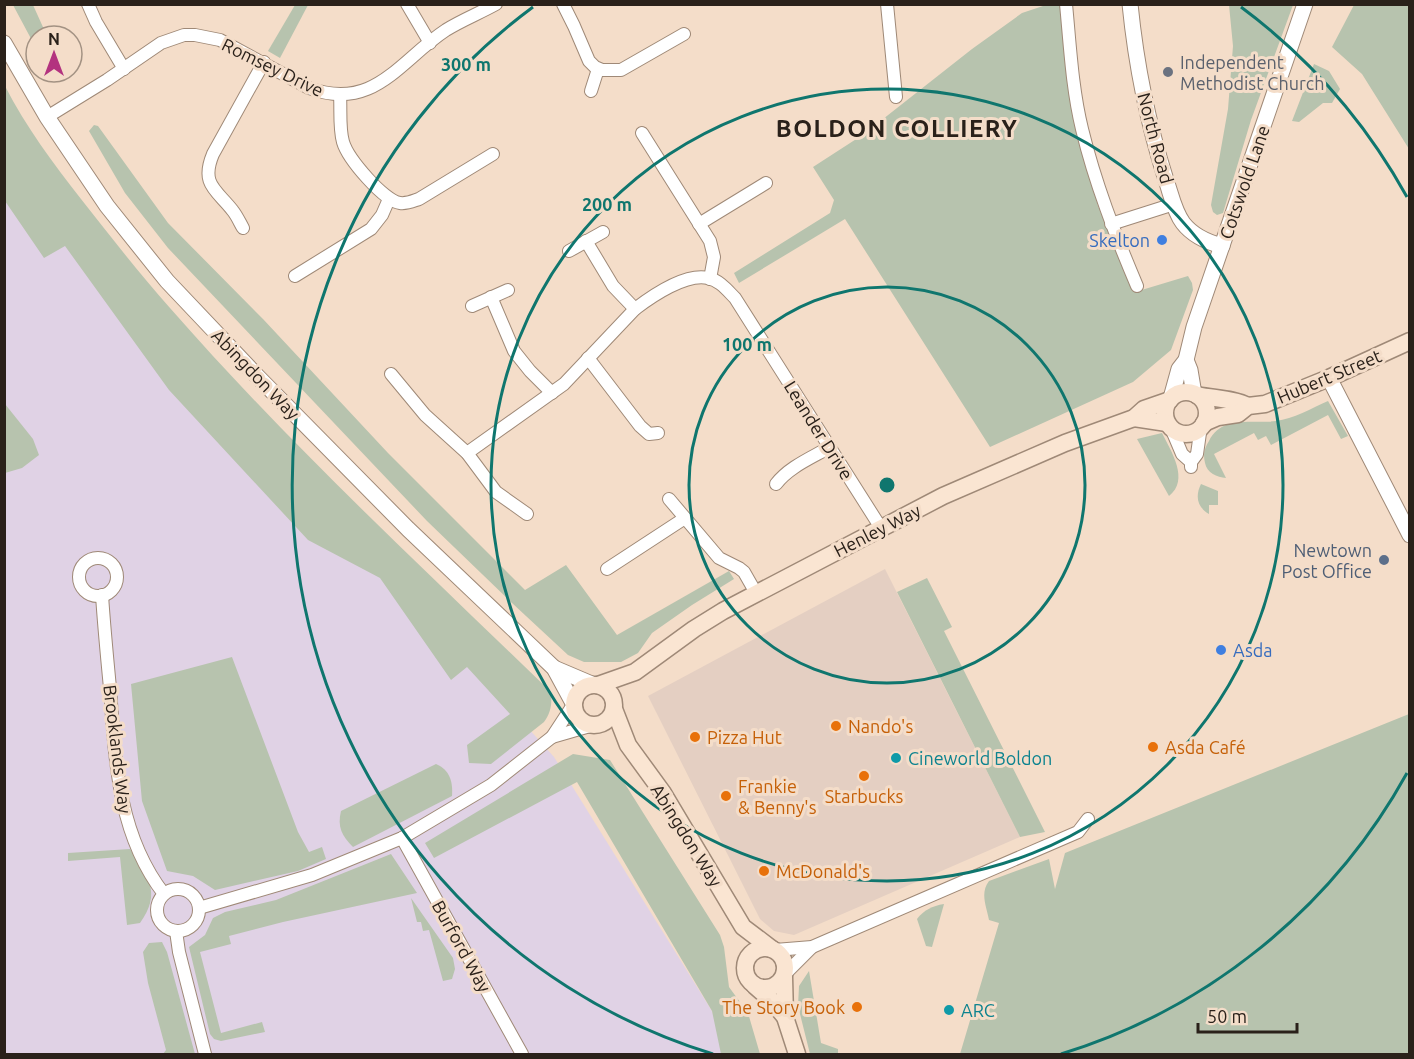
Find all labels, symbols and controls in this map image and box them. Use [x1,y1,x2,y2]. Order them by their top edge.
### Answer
north arrow [24,24,84,84]
text: N [48,30,60,48]
street label: Romsey Drive [219,34,327,100]
place label: Independent Methodist Church [1180,52,1324,93]
text: 300 m [441,54,491,74]
marker: Independent Methodist Church [1161,65,1175,79]
street label: North Road [1134,90,1178,186]
district label: BOLDON COLLIERY [776,115,1018,142]
street label: Cotswold Lane [1215,123,1273,241]
text: 200 m [582,194,632,214]
place label: Skelton [1089,230,1150,250]
marker: Skelton [1155,233,1169,247]
street label: Abingdon Way [208,325,304,423]
text: 100 m [722,334,772,354]
street label: Hubert Street [1274,345,1384,407]
street label: Leander Drive [781,377,857,483]
centre of rings [877,475,897,495]
street label: Henley Way [830,500,924,560]
place label: Newtown Post Office [1282,540,1372,581]
marker: Newtown Post Office [1377,553,1391,567]
place label: Asda [1233,640,1273,660]
marker: Asda [1214,643,1228,657]
street label: Brooklands Way [100,684,136,815]
place label: Nando's [848,716,913,736]
marker: Nando's [829,719,843,733]
place label: Pizza Hut [707,727,782,747]
marker: Pizza Hut [688,730,702,744]
place label: Asda Café [1165,737,1246,757]
marker: Asda Café [1146,740,1160,754]
place label: Cineworld Boldon [908,748,1052,768]
marker: Cineworld Boldon [889,751,903,765]
marker: Starbucks [857,769,871,783]
place label: Frankie & Benny's [738,776,817,817]
street label: Abingdon Way [648,780,727,890]
place label: Starbucks [825,786,903,806]
marker: Frankie & Benny's [719,789,733,803]
place label: McDonald's [776,861,870,881]
marker: McDonald's [757,864,771,878]
street label: Burford Way [429,897,496,996]
scale bar [1198,996,1297,1034]
place label: The Story Book [722,997,845,1017]
marker: The Story Book [850,1000,864,1014]
place label: ARC [961,1000,995,1020]
marker: ARC [942,1003,956,1017]
text: 50 m [1207,1006,1247,1026]

